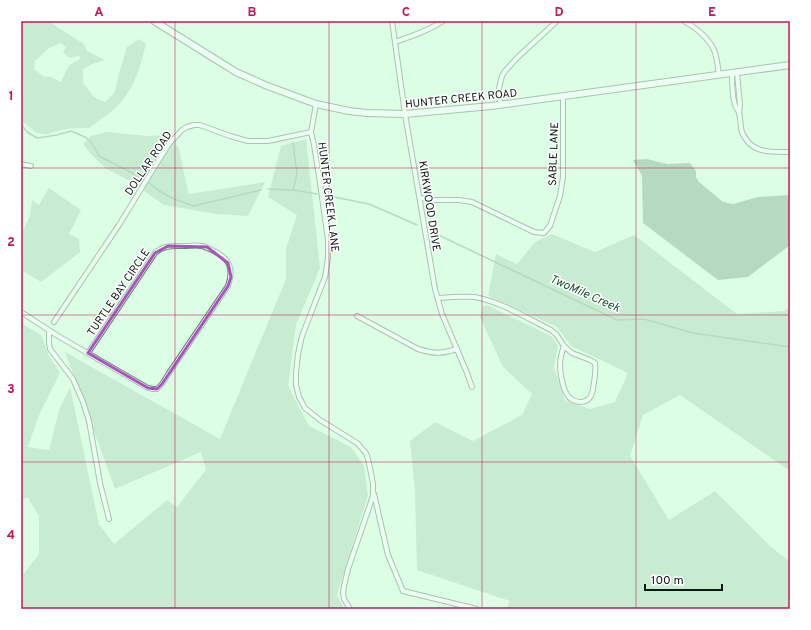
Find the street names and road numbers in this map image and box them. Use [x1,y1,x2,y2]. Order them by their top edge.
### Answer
street label: HUNTER CREEK ROAD [404,86,518,112]
street label: SABLE LANE [546,122,562,186]
street label: DOLLAR ROAD [122,129,176,198]
street label: HUNTER CREEK LANE [314,141,342,253]
street label: KIRKWOOD DRIVE [415,160,443,252]
street label: TURTLE BAY CIRCLE [84,246,153,339]

